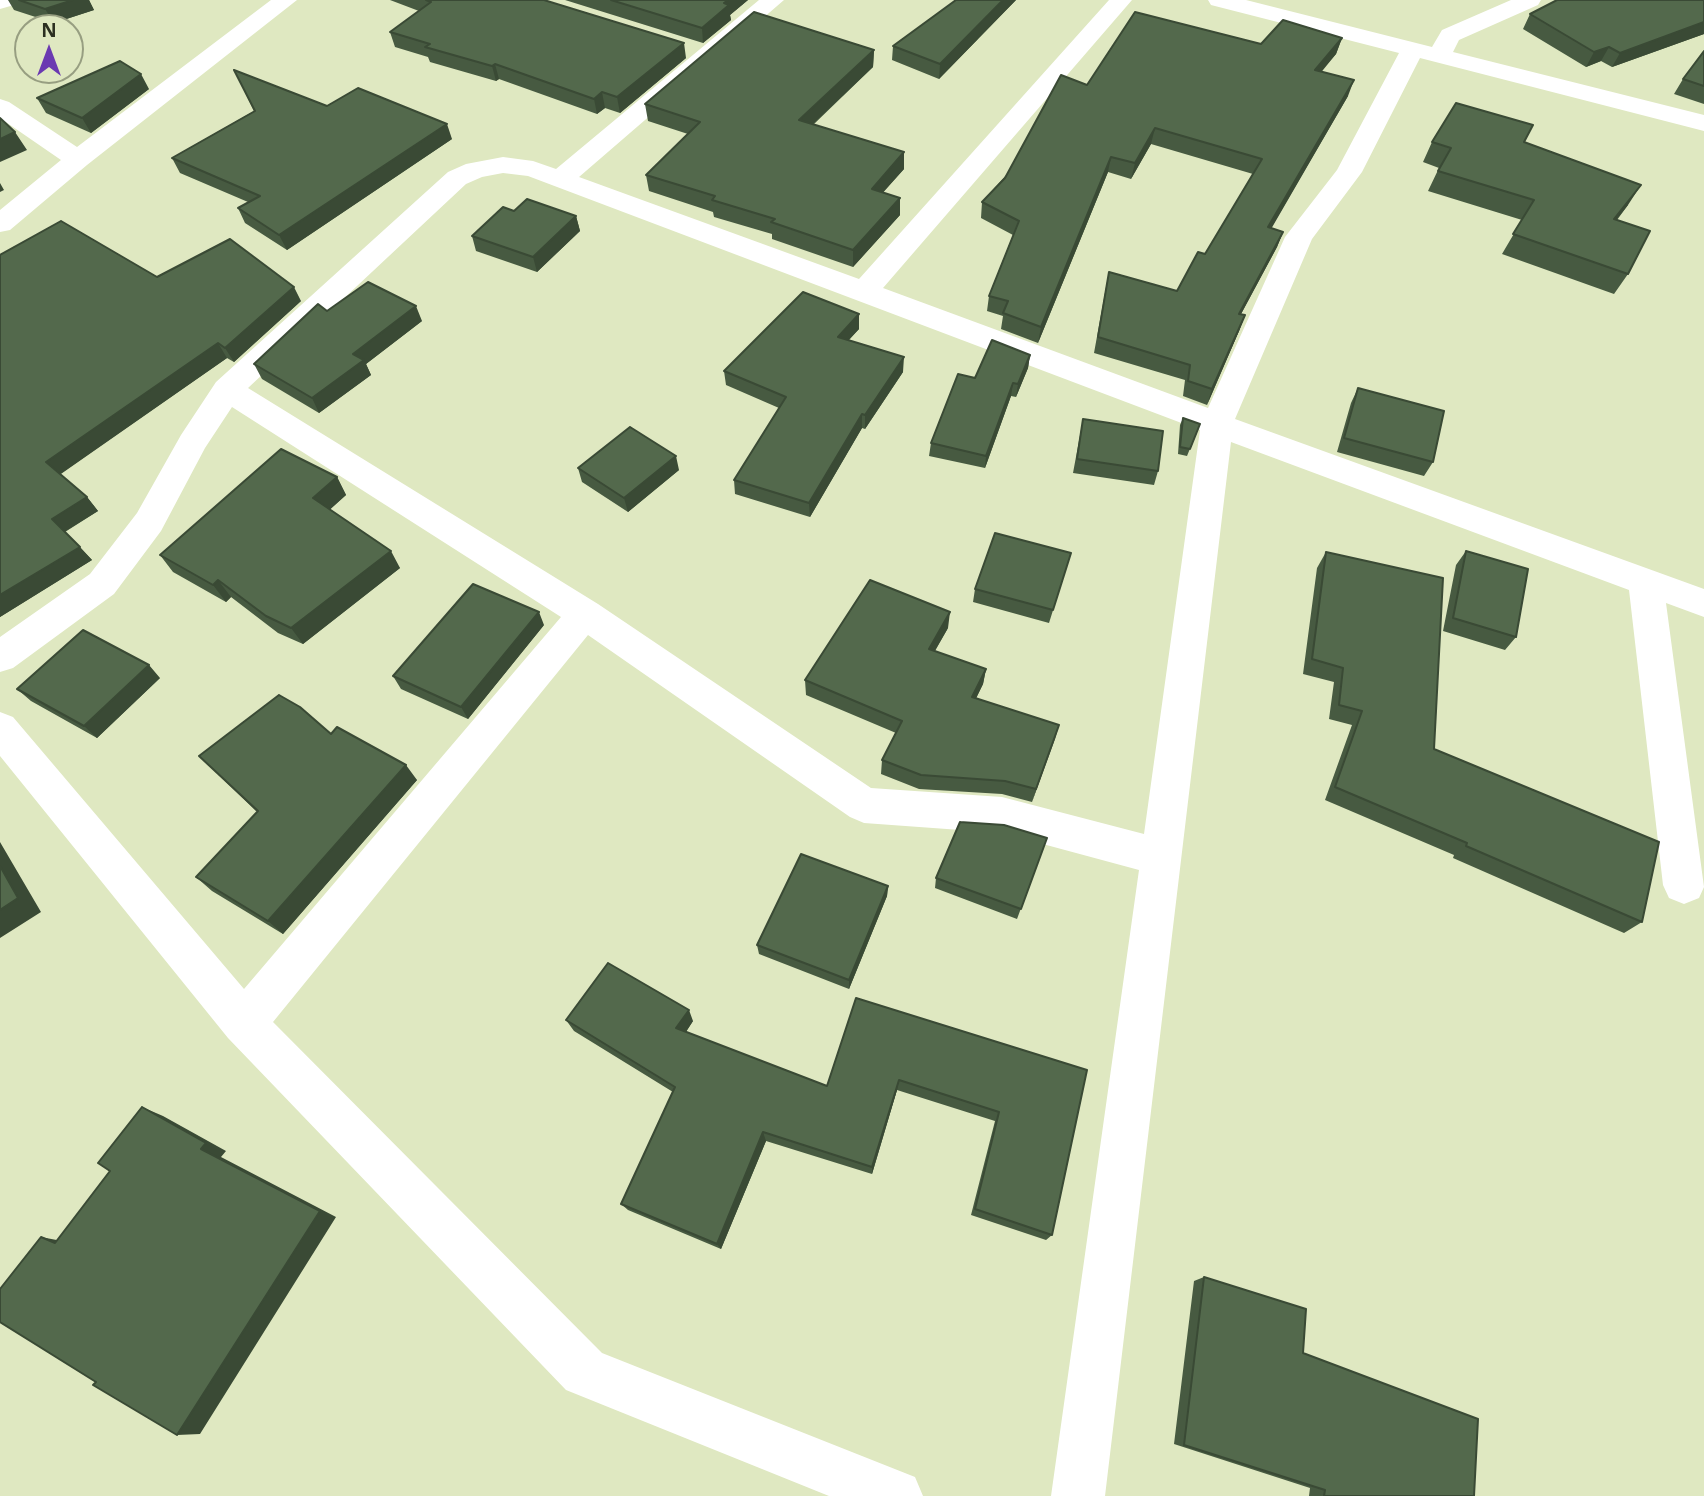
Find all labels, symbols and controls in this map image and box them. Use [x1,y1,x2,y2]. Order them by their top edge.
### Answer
north arrow [14,14,84,84]
text: N [41,17,57,43]

